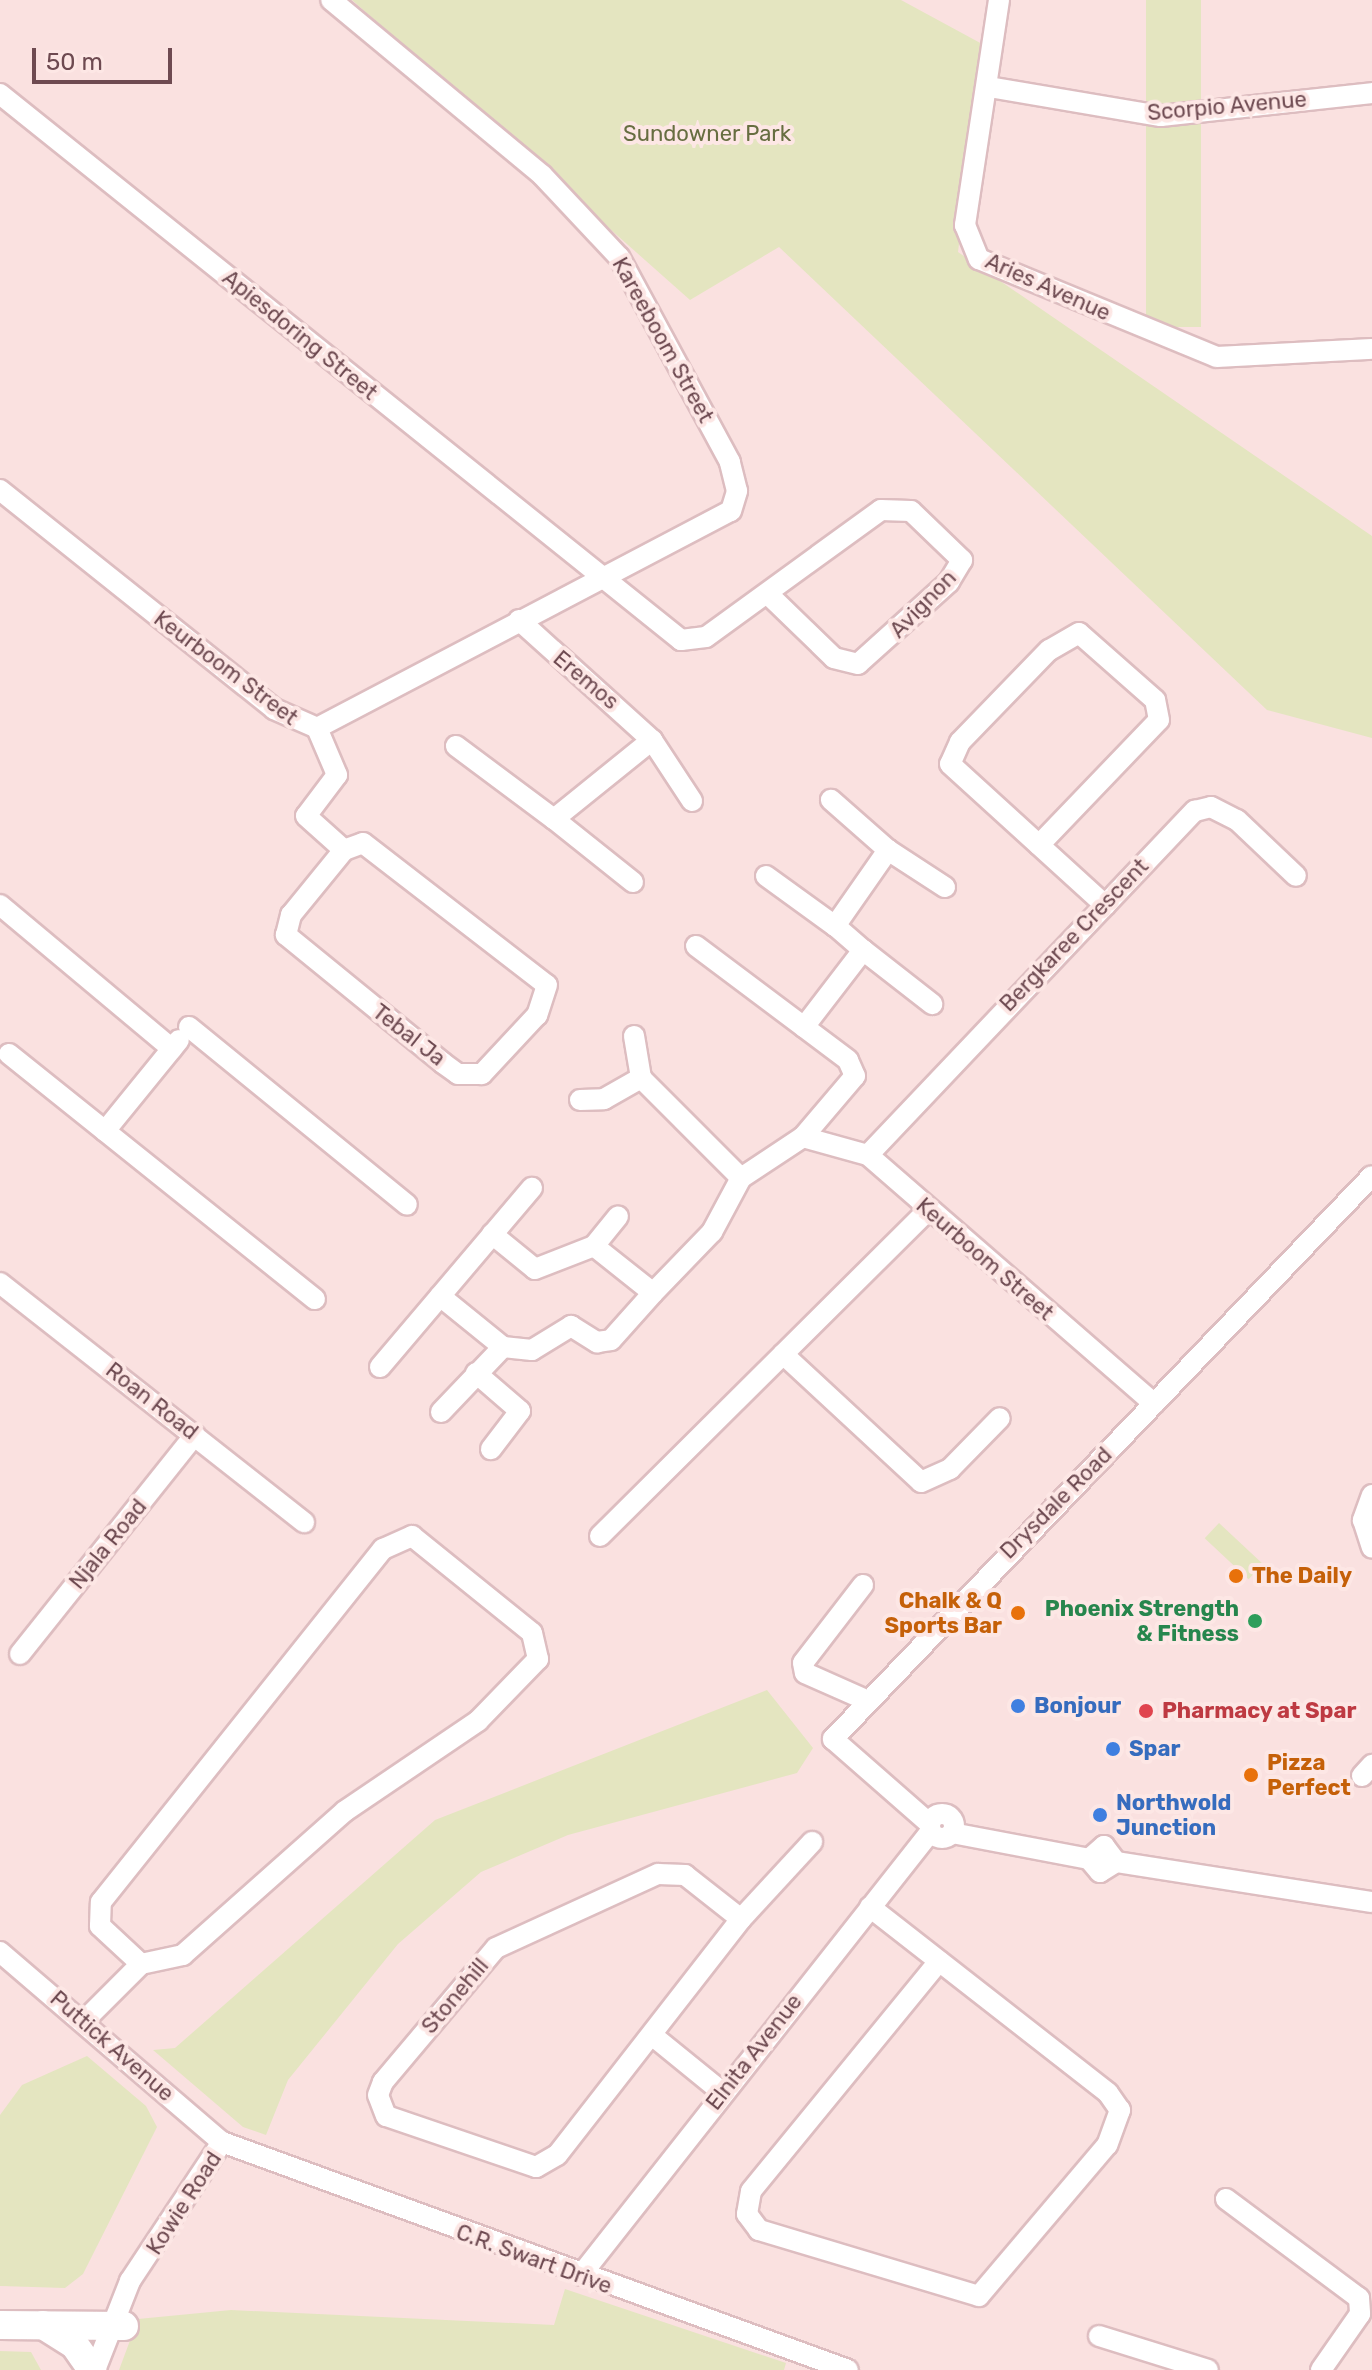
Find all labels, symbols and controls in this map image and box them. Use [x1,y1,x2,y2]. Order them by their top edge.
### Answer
scale bar [36,32,176,82]
text: 50 m [46,48,103,76]
street label: Scorpio Avenue [1146,86,1308,126]
park label: Sundowner Park [623,121,791,147]
street label: Aries Avenue [981,248,1115,326]
street label: Kareeboom Street [607,253,719,427]
street label: Apiesdoring Street [217,264,383,406]
street label: Avignon [884,565,962,643]
street label: Keurboom Street [149,605,303,731]
street label: Eremos [548,645,624,715]
street label: Bergkaree Crescent [994,853,1154,1017]
street label: Tebal Ja [367,998,451,1072]
street label: Keurboom Street [911,1192,1059,1326]
street label: Roan Road [101,1357,203,1445]
street label: Drysdale Road [995,1442,1117,1564]
street label: Njala Road [64,1494,152,1594]
place label: The Daily [1252,1563,1352,1589]
marker: The Daily [1227,1567,1245,1585]
place label: Chalk & Q Sports Bar [885,1587,1002,1638]
place label: Phoenix Strength & Fitness [1045,1595,1239,1646]
marker: Chalk & Q Sports Bar [1009,1604,1027,1622]
marker: Phoenix Strength & Fitness [1246,1612,1264,1630]
place label: Bonjour [1034,1693,1121,1719]
marker: Bonjour [1009,1697,1027,1715]
place label: Pharmacy at Spar [1162,1698,1357,1724]
marker: Pharmacy at Spar [1137,1702,1155,1720]
place label: Spar [1129,1736,1180,1762]
marker: Spar [1104,1740,1122,1758]
place label: Pizza Perfect [1267,1749,1351,1800]
marker: Pizza Perfect [1242,1766,1260,1784]
place label: Northwold Junction [1116,1789,1231,1840]
marker: Northwold Junction [1091,1806,1109,1824]
street label: Stonehill [416,1953,494,2039]
street label: Puttick Avenue [45,1985,179,2107]
street label: Elnita Avenue [700,1989,808,2115]
street label: Kowie Road [141,2146,227,2260]
street label: C.R. Swart Drive [453,2219,615,2299]

